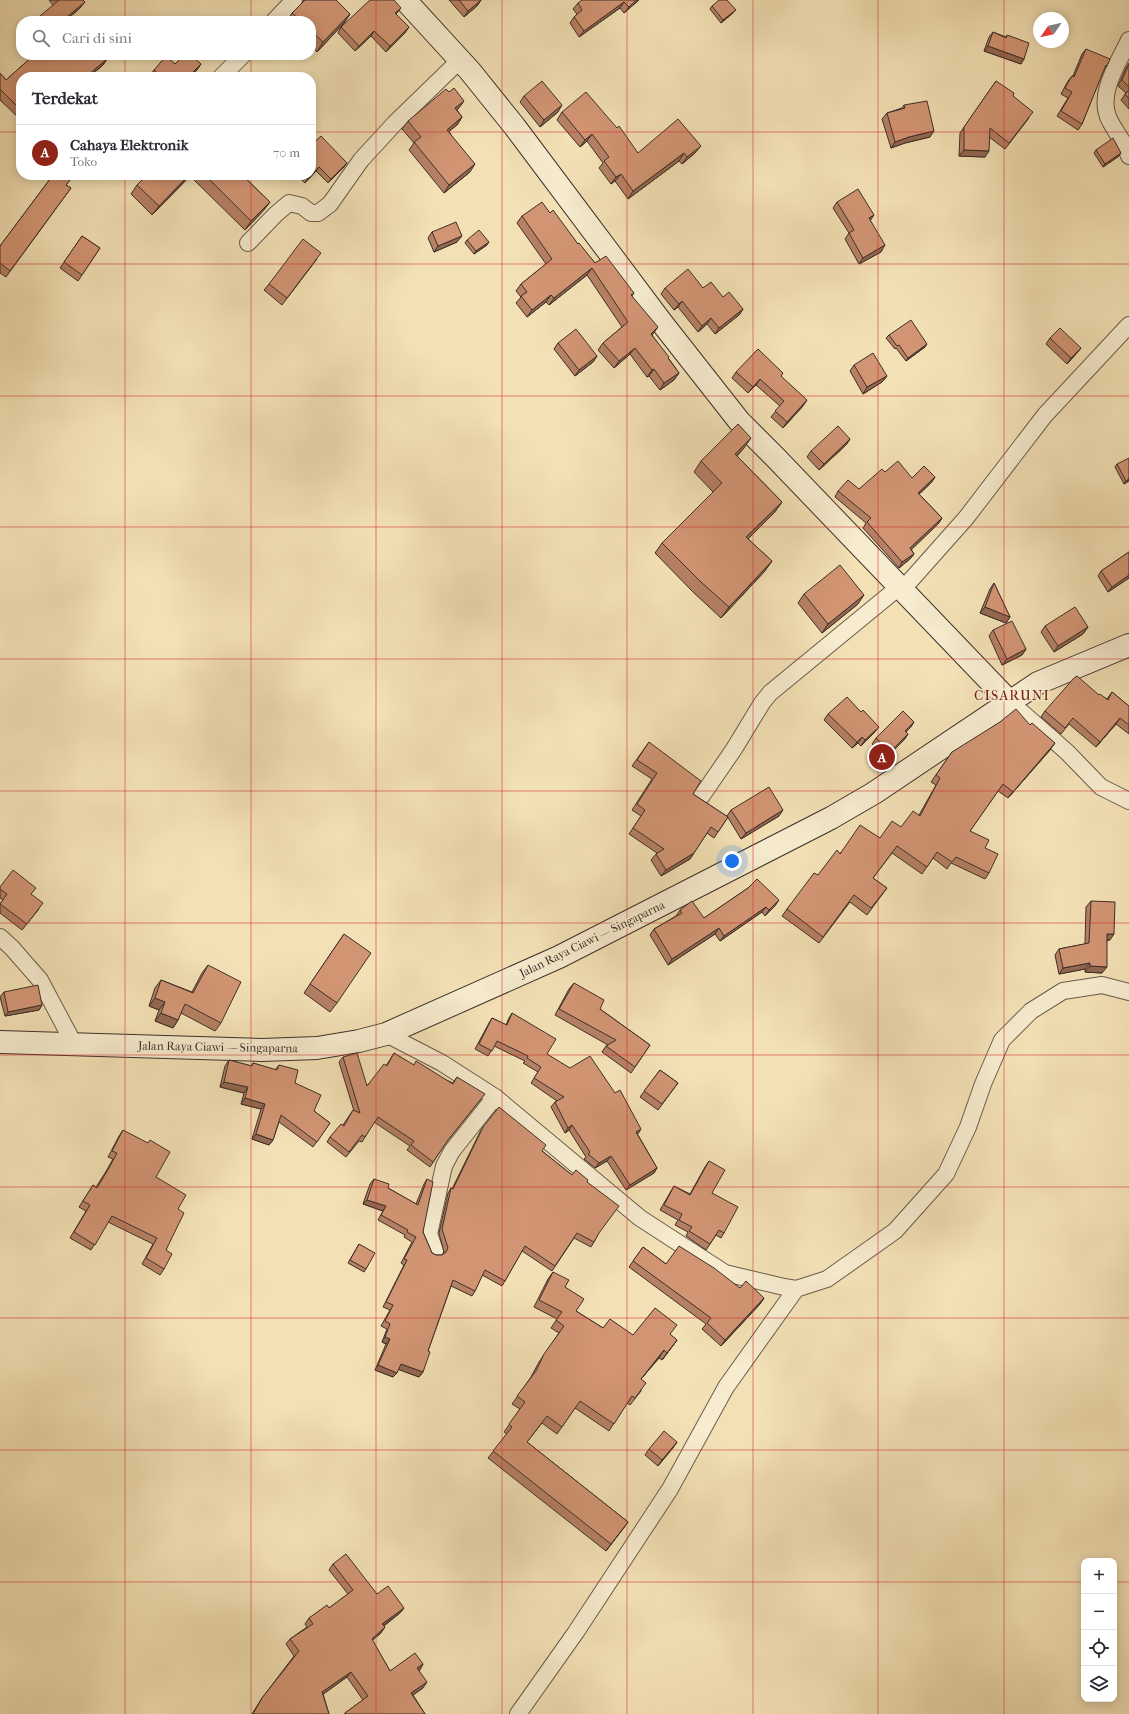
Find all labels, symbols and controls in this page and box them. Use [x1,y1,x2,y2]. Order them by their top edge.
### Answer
north arrow [1033,12,1069,48]
search box [16,16,316,60]
icon: search [30,27,52,49]
text: Cari di sini [62,29,132,47]
text: Terdekat [32,88,98,108]
text: Cahaya Elektronik [70,136,188,154]
text: A [41,145,49,160]
text: 70 m [273,145,300,160]
text: Toko [70,154,97,169]
district label: CISARUNI [974,687,1050,704]
pin: A [869,742,895,772]
your location [722,851,742,871]
street label: Jalan Raya Ciawi — Singaparna [516,897,667,981]
street label: Jalan Raya Ciawi — Singaparna [137,1039,299,1055]
map controls [1081,1558,1117,1702]
button: + [1081,1558,1117,1594]
button: − [1081,1594,1117,1630]
button: locate [1081,1630,1117,1666]
button: layers [1081,1666,1117,1702]

